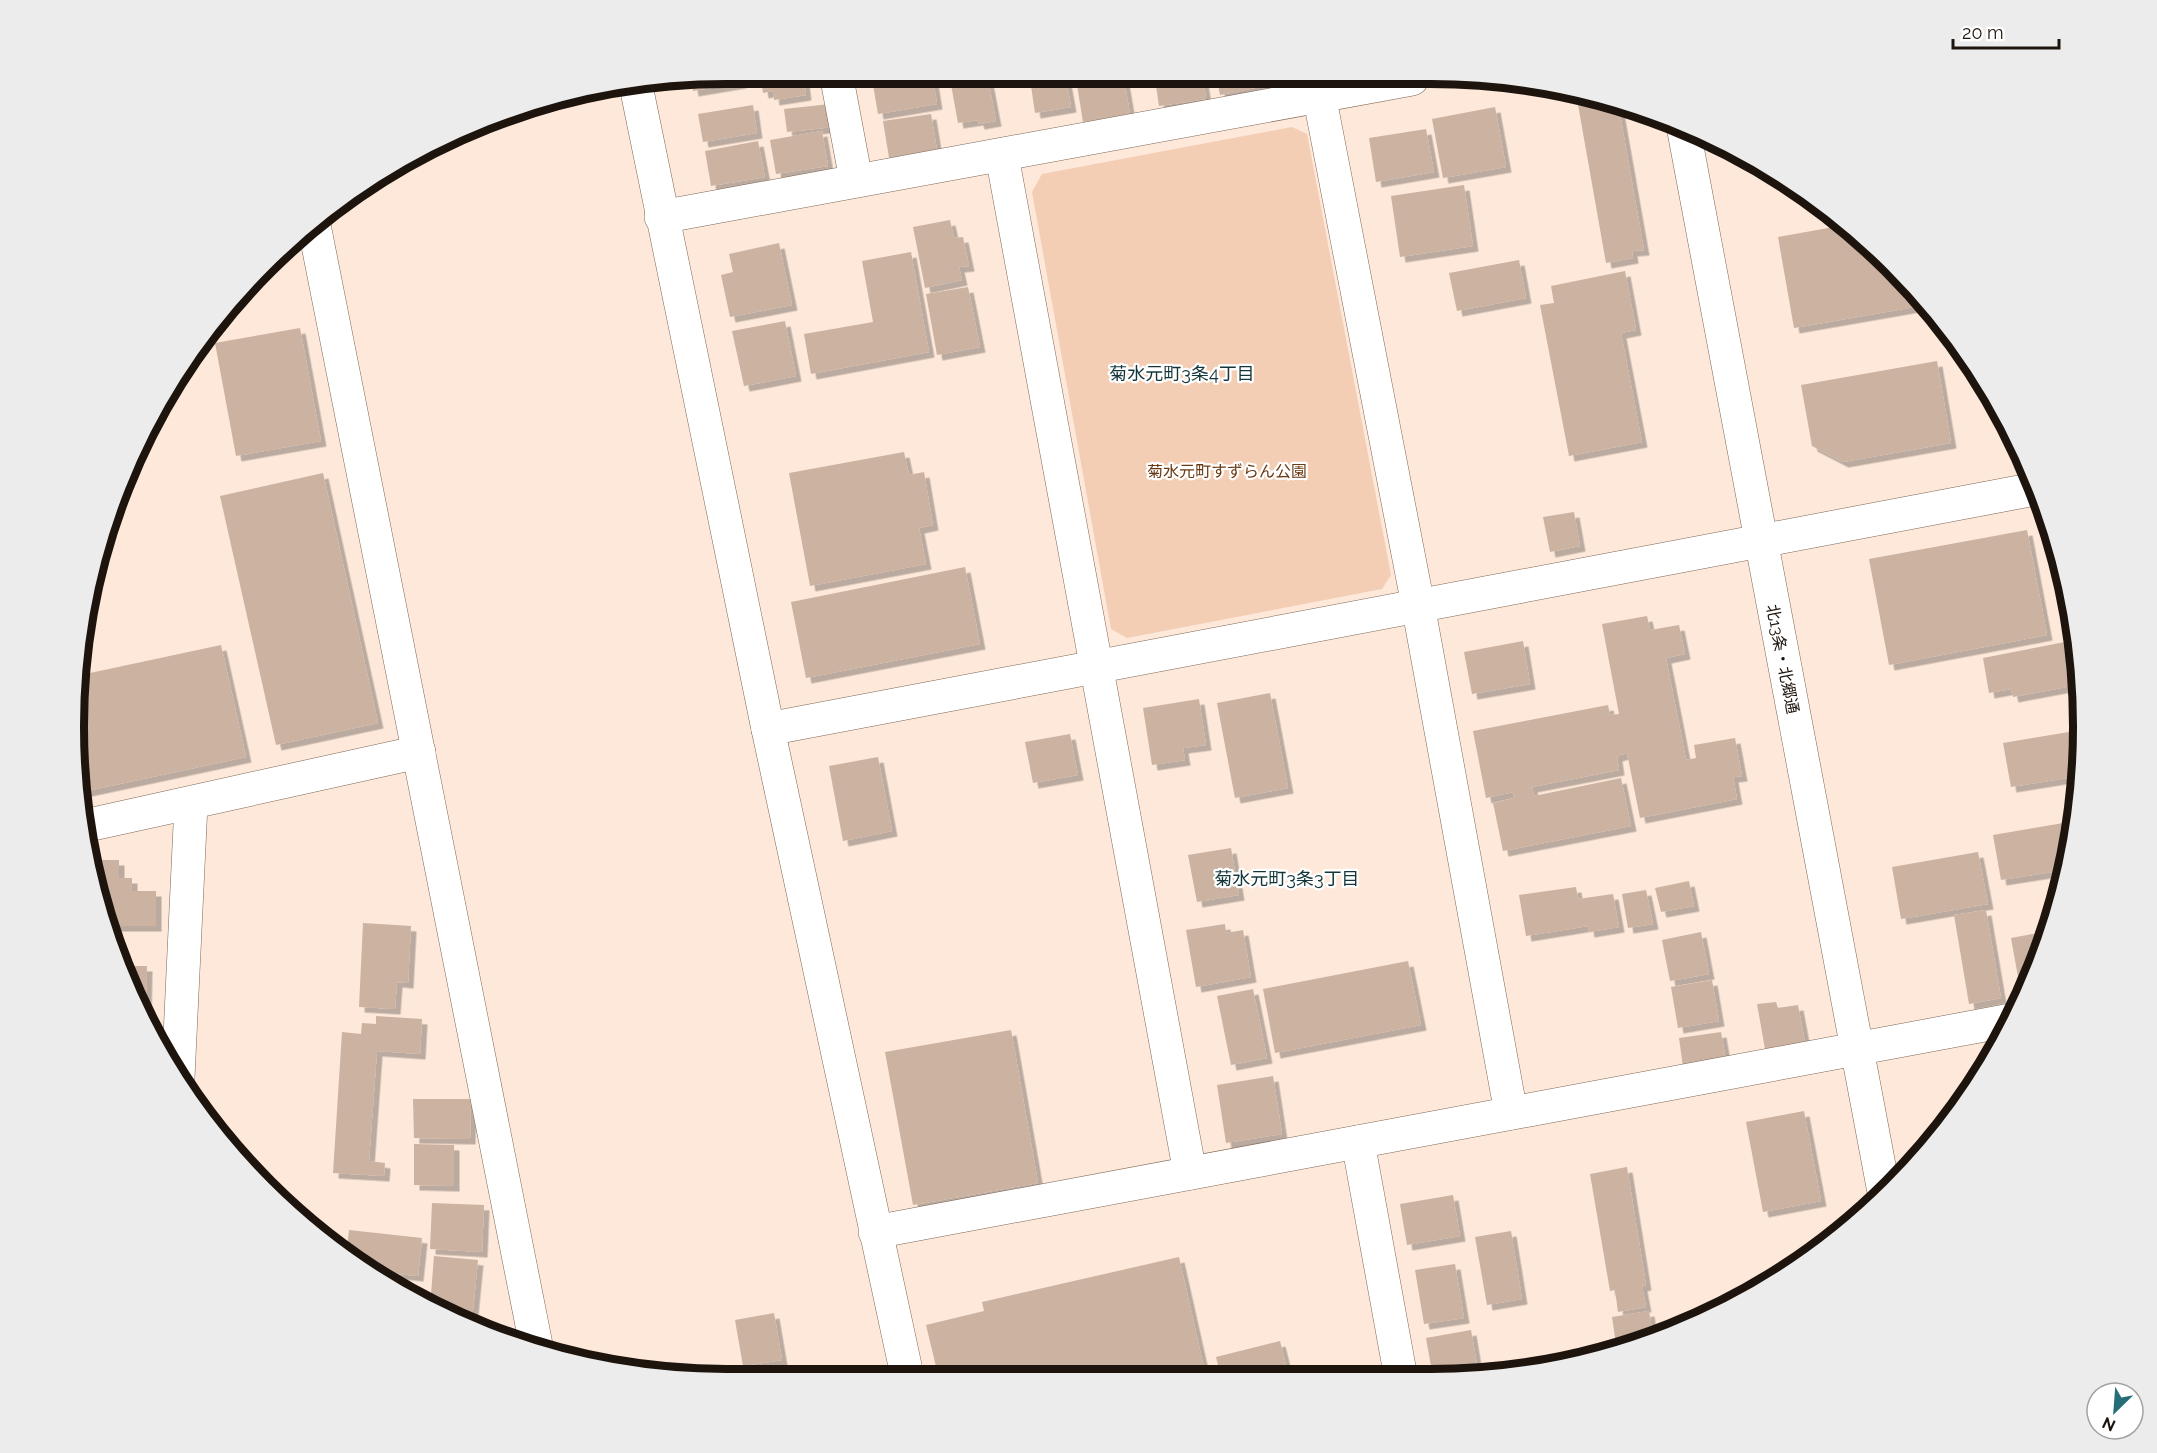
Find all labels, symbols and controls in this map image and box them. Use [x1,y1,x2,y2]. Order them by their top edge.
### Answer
scale bar [1953,12,2060,50]
text: 20 m [1962,22,2004,43]
district label: 菊水元町3条4丁目 [1109,363,1255,384]
park label: 菊水元町すずらん公園 [1147,462,1307,481]
street label: 北13条・北郷通 [1763,603,1802,716]
district label: 菊水元町3条3丁目 [1214,868,1360,889]
north arrow [2085,1381,2145,1441]
text: N [2099,1413,2118,1435]

